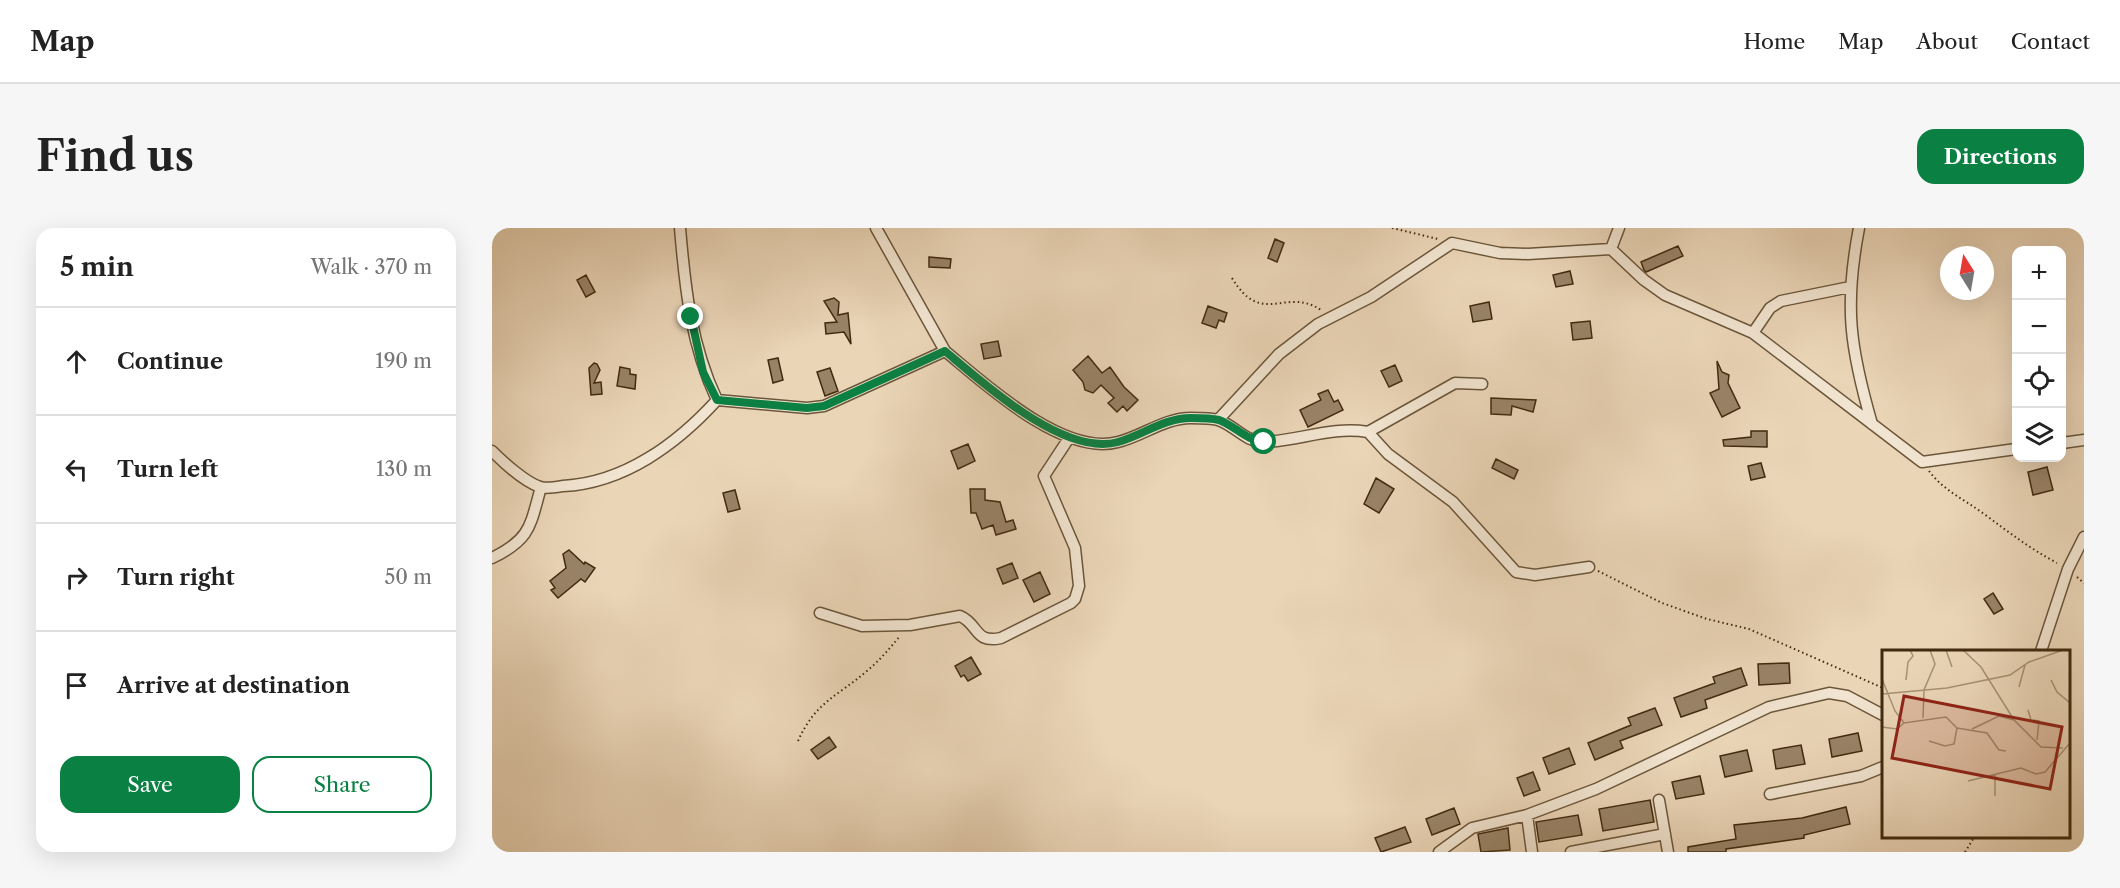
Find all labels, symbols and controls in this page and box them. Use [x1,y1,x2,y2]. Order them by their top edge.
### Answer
text: Map [30,24,94,58]
text: Home [1744,29,1805,54]
text: Map [1838,29,1883,54]
text: About [1916,29,1978,54]
text: Contact [2011,29,2090,54]
button: Directions [1917,129,2084,184]
text: Find us [36,130,194,182]
north arrow [1940,246,1994,300]
map controls [2012,246,2066,462]
button: + [2012,246,2066,300]
text: 5 min [60,251,134,283]
text: Walk · 370 m [310,255,432,279]
button: − [2012,300,2066,354]
route end [677,303,703,329]
icon: ahead [60,345,93,378]
text: Continue [117,348,223,375]
text: 190 m [375,349,432,373]
button: locate [2012,354,2066,408]
button: layers [2012,408,2066,462]
route start [1250,428,1276,454]
icon: left [60,453,93,486]
text: Turn left [117,456,218,483]
text: 130 m [376,457,432,481]
icon: right [60,561,93,594]
text: Turn right [117,564,235,591]
text: 50 m [385,565,432,589]
inset map [1882,650,2069,837]
icon: arrive [60,669,93,702]
text: Arrive at destination [117,672,350,699]
button: Save [60,756,240,813]
button: Share [252,756,432,813]

